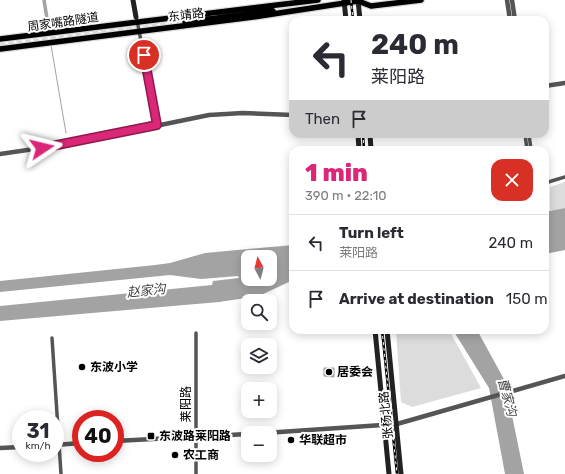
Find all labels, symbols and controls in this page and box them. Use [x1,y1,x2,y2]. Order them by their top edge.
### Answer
street label: 东靖路 [167,6,205,24]
street label: 周家嘴路隧道 [26,10,100,34]
text: 240 m [371,28,459,61]
icon: left [305,32,357,84]
pin [127,38,161,72]
icon: arrive [133,44,155,66]
text: 莱阳路 [371,66,425,88]
icon: arrive [348,108,370,130]
text: Then [305,110,340,128]
position arrow [21,127,63,169]
text: 1 min [305,159,368,187]
button: close [491,159,533,201]
text: 390 m · 22:10 [305,188,387,203]
text: Turn left [339,224,404,242]
icon: left [305,232,327,254]
text: 240 m [488,234,533,252]
text: 莱阳路 [339,245,378,260]
north arrow [241,250,277,286]
map controls [241,250,277,462]
water label: 赵家沟 [126,281,168,300]
icon: arrive [305,288,327,310]
text: Arrive at destination [339,290,494,308]
text: 150 m [506,290,548,308]
button: search [241,294,277,330]
button: layers [241,338,277,374]
place label: 东波小学 [90,360,138,374]
marker: 东波小学 [77,362,87,372]
place label: 居委会 [337,365,373,379]
marker: 居委会 [324,367,334,377]
water label: 曹家沟 [495,376,520,420]
button: + [241,382,277,418]
street label: 莱阳路 [179,386,193,422]
street label: 张杨北路 [377,390,395,440]
speed limit sign: 40 [72,410,124,462]
text: 31 [27,419,49,443]
button: − [241,426,277,462]
place label: 东波路莱阳路 [159,429,231,443]
marker: 东波路莱阳路 [146,431,156,441]
place label: 华联超市 [299,433,347,447]
marker: 华联超市 [286,435,296,445]
text: km/h [26,440,50,452]
place label: 农工商 [183,448,219,462]
marker: 农工商 [170,450,180,460]

